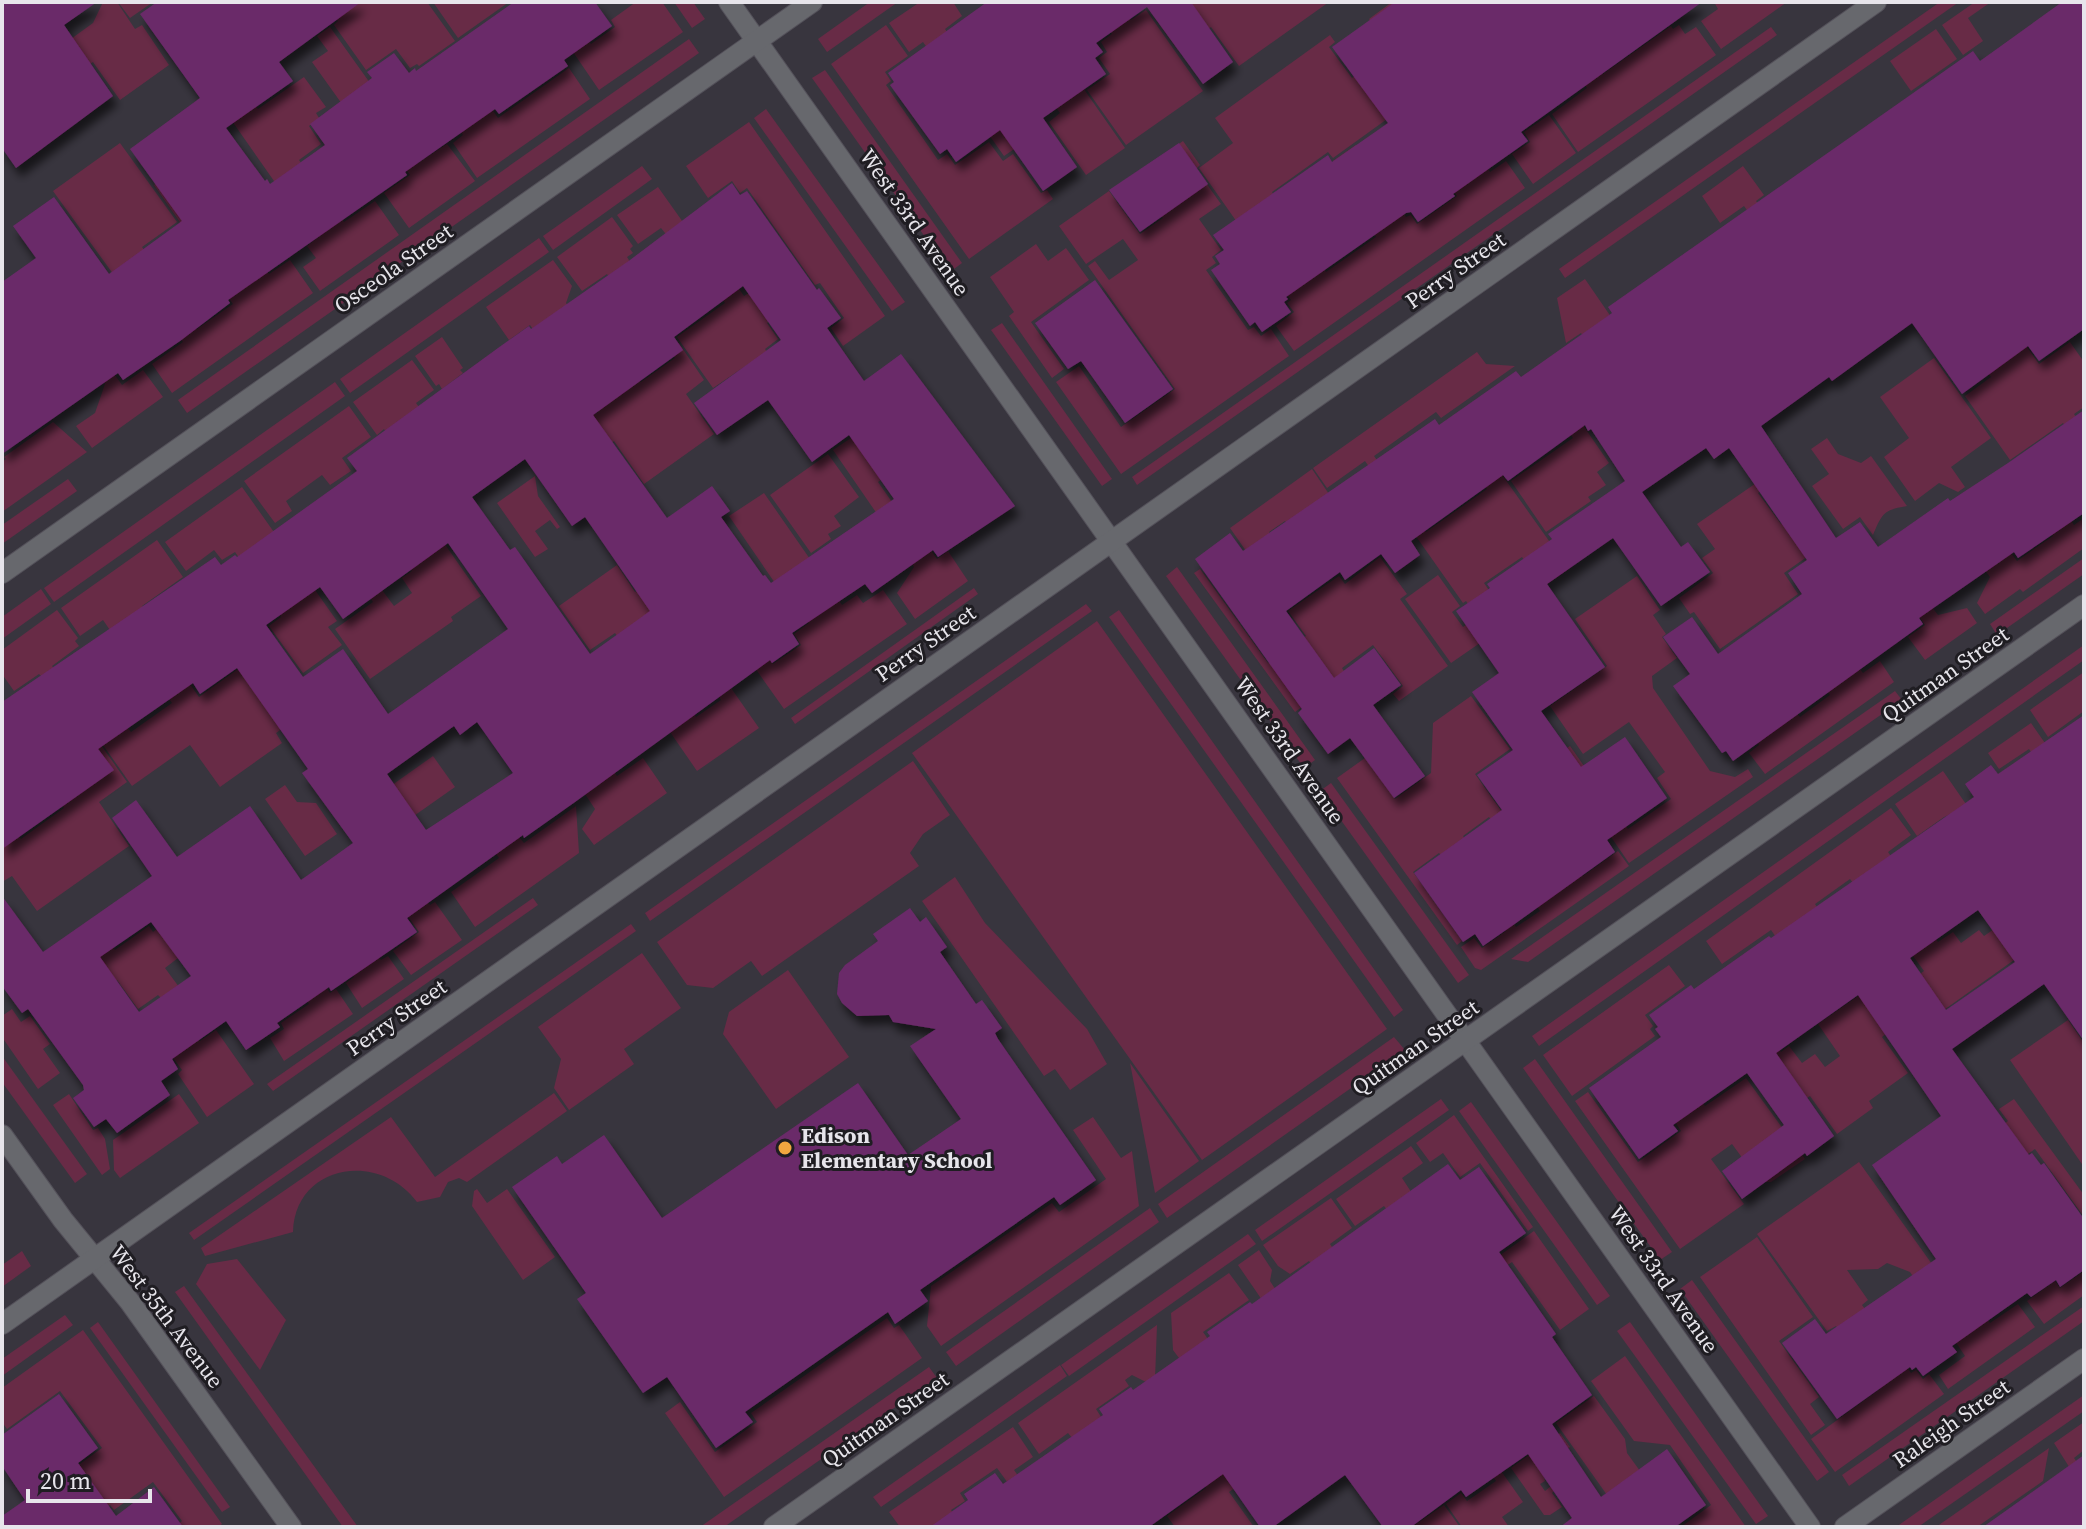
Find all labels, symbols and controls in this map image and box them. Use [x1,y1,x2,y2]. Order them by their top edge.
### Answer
street label: West 33rd Avenue [853,142,977,302]
street label: Osceola Street [328,216,459,320]
street label: Perry Street [1399,224,1512,316]
street label: Perry Street [869,597,982,689]
street label: Quitman Street [1876,619,2015,729]
street label: West 33rd Avenue [1228,670,1352,830]
street label: Perry Street [340,971,453,1063]
street label: Quitman Street [1346,992,1485,1102]
place label: Edison Elementary School [801,1120,992,1175]
marker: Edison Elementary School [776,1139,794,1157]
street label: West 33rd Avenue [1602,1199,1726,1359]
street label: West 35th Avenue [103,1238,231,1394]
street label: Quitman Street [816,1364,955,1474]
street label: Raleigh Street [1887,1371,2016,1474]
scale bar [28,1453,150,1503]
text: 20 m [40,1464,91,1497]

